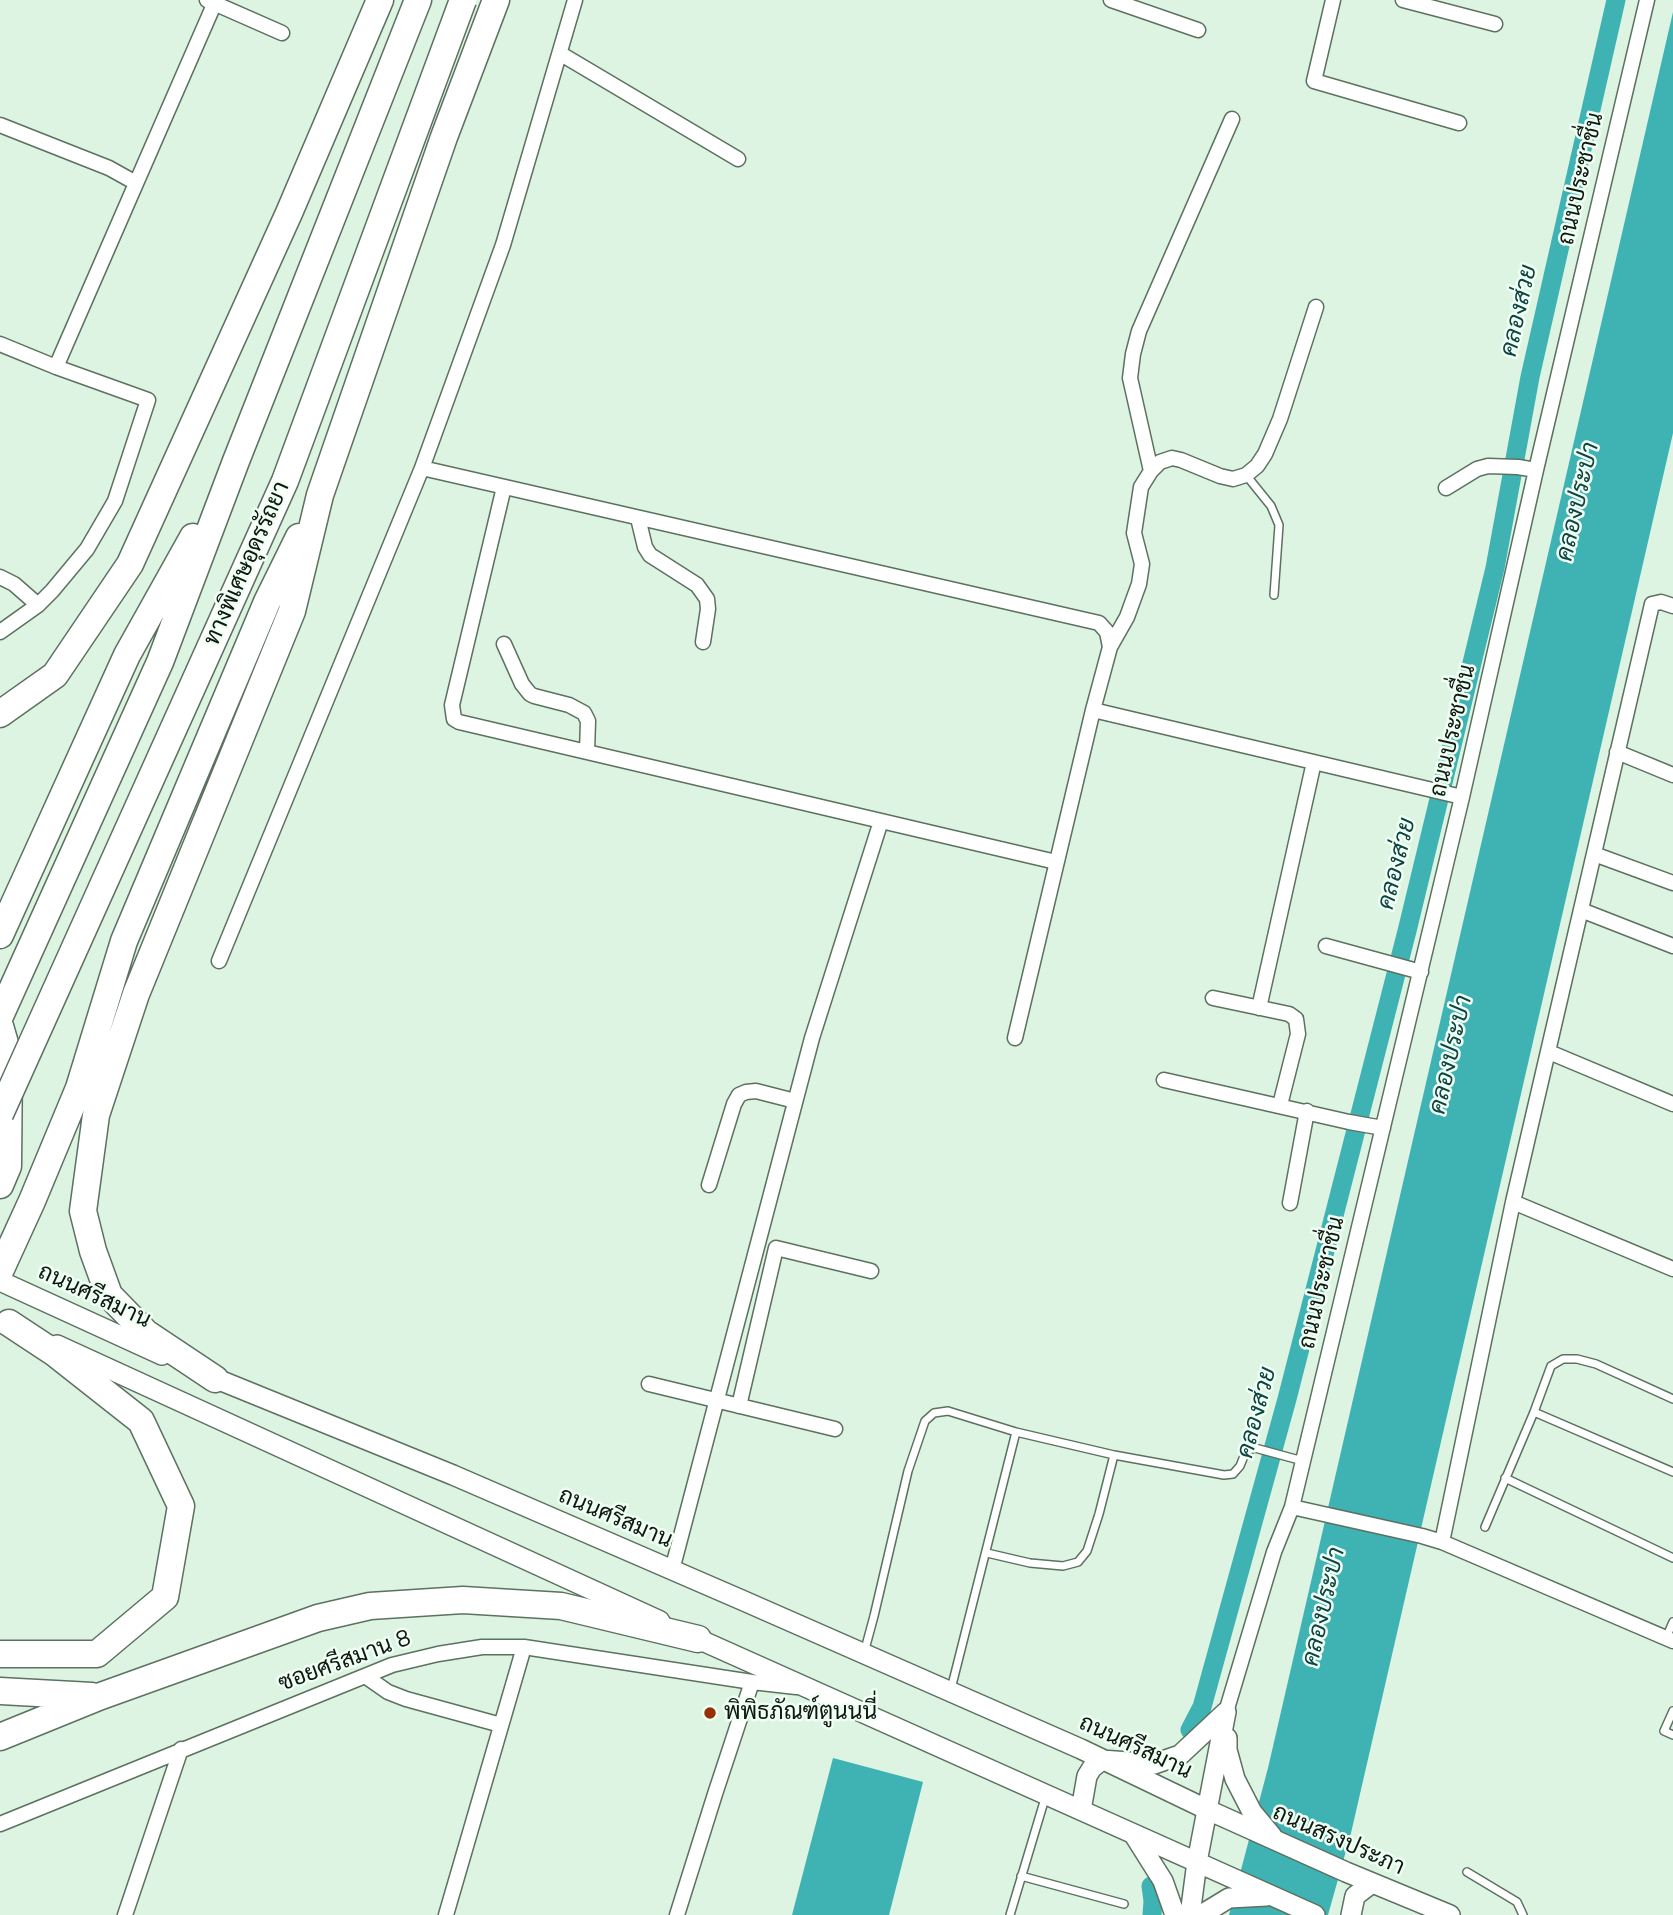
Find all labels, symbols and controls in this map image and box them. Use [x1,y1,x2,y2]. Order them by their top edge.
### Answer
street label: ถนนประชาชื่น [1553,110,1611,248]
water label: คลองส่วย [1495,262,1545,360]
water label: คลองประปา [1551,440,1607,564]
street label: ทางพิเศษอุดรรัถยา [199,478,297,650]
street label: ถนนประชาชื่น [1425,662,1483,800]
water label: คลองส่วย [1373,815,1423,913]
water label: คลองประปา [1424,993,1480,1117]
street label: ถนนประชาชื่น [1294,1214,1352,1352]
street label: ถนนศรีสมาน [33,1259,155,1335]
water label: คลองส่วย [1232,1364,1284,1462]
street label: ถนนศรีสมาน [554,1483,676,1555]
water label: คลองประปา [1297,1545,1353,1669]
street label: ซอยศรีสมาน 8 [275,1625,415,1699]
place label: พิพิธภัณฑ์ตูนนนี่ [724,1699,877,1727]
marker: พิพิธภัณฑ์ตูนนนี่ [702,1705,718,1721]
street label: ถนนศรีสมาน [1074,1710,1196,1786]
street label: ถนนสรงประภา [1268,1800,1408,1882]

